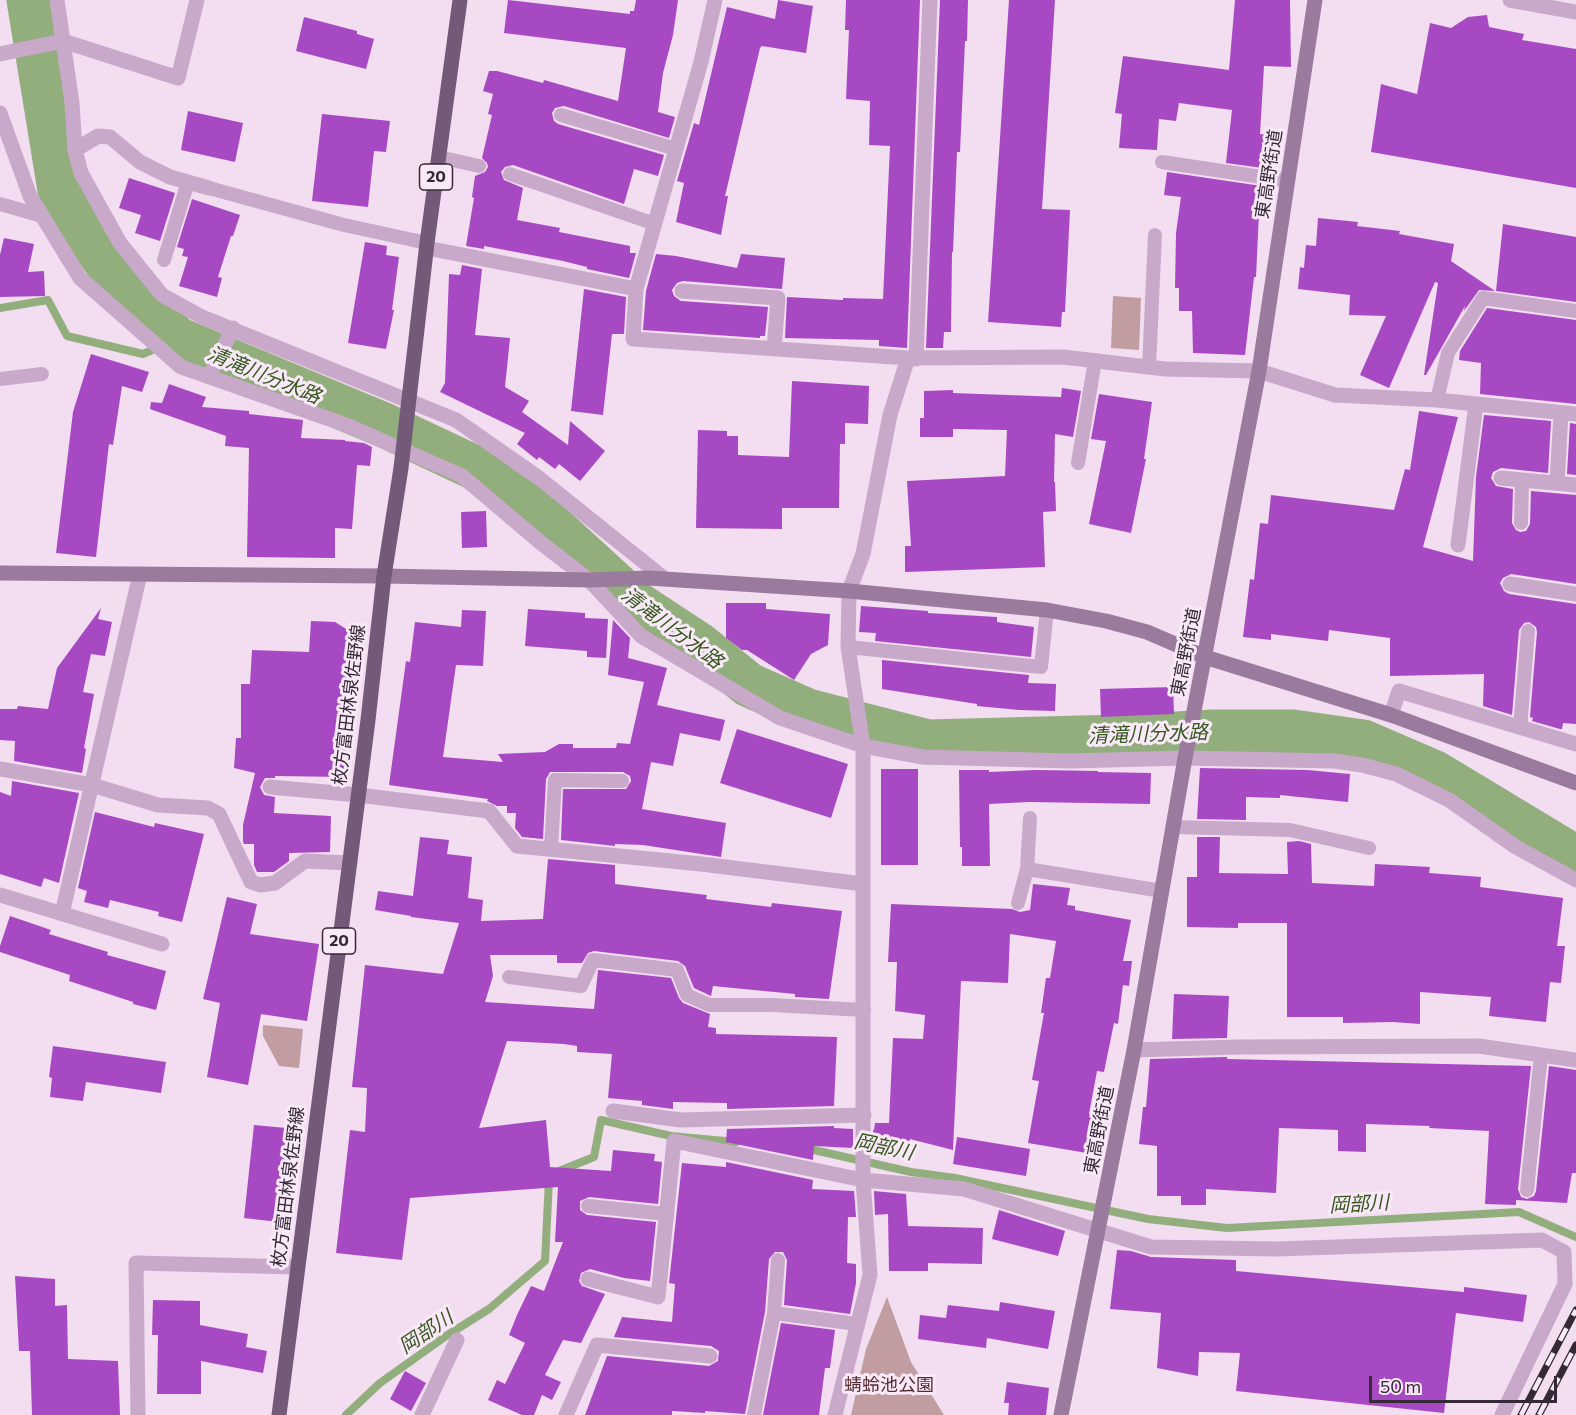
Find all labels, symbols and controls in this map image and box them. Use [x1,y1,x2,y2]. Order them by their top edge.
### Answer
street label: 東高野街道 [1251,128,1287,220]
road number: 20 [420,164,452,190]
water label: 清滝川分水路 [204,341,324,409]
water label: 清滝川分水路 [617,582,727,674]
street label: 東高野街道 [1167,606,1205,698]
street label: 枚方富田林泉佐野線 [328,623,370,787]
water label: 清滝川分水路 [1088,720,1208,748]
road number: 20 [322,928,356,954]
street label: 東高野街道 [1080,1084,1118,1176]
street label: 枚方富田林泉佐野線 [267,1105,309,1269]
water label: 岡部川 [852,1129,916,1165]
water label: 岡部川 [1328,1190,1390,1218]
water label: 岡部川 [394,1305,458,1359]
scale bar [1372,1364,1560,1402]
park label: 蜻蛉池公園 [844,1374,934,1396]
text: 50 m [1380,1375,1421,1397]

